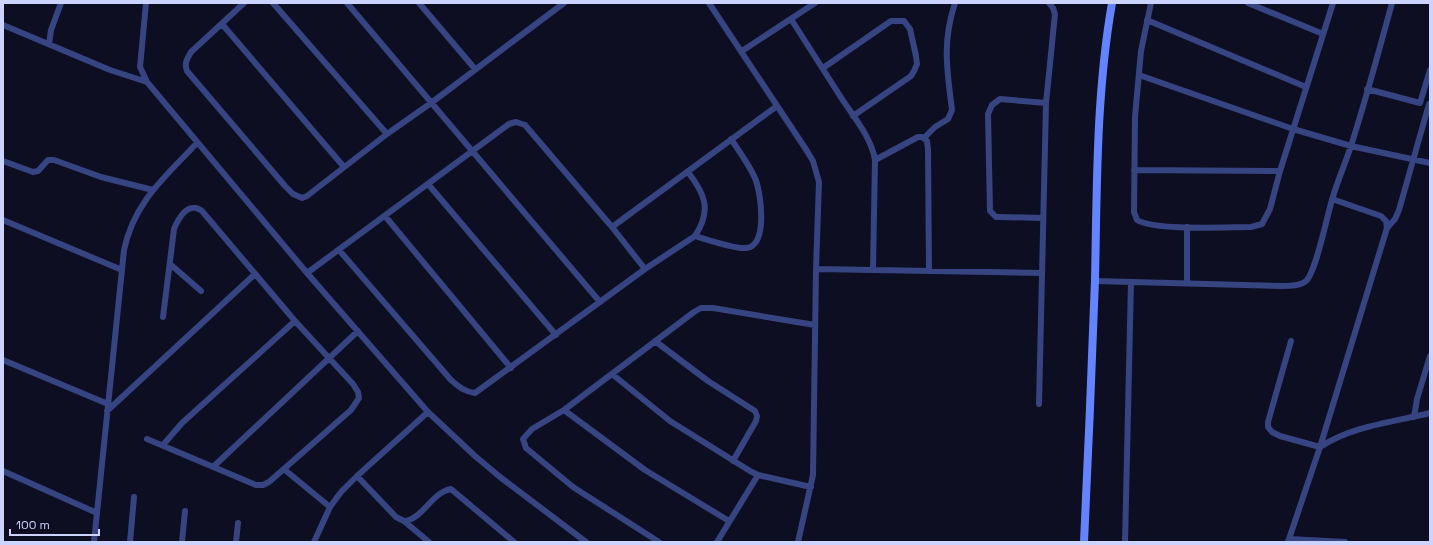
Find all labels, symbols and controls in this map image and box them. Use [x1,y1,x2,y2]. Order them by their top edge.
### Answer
scale bar [10,511,99,537]
text: 100 m [16,517,50,533]

